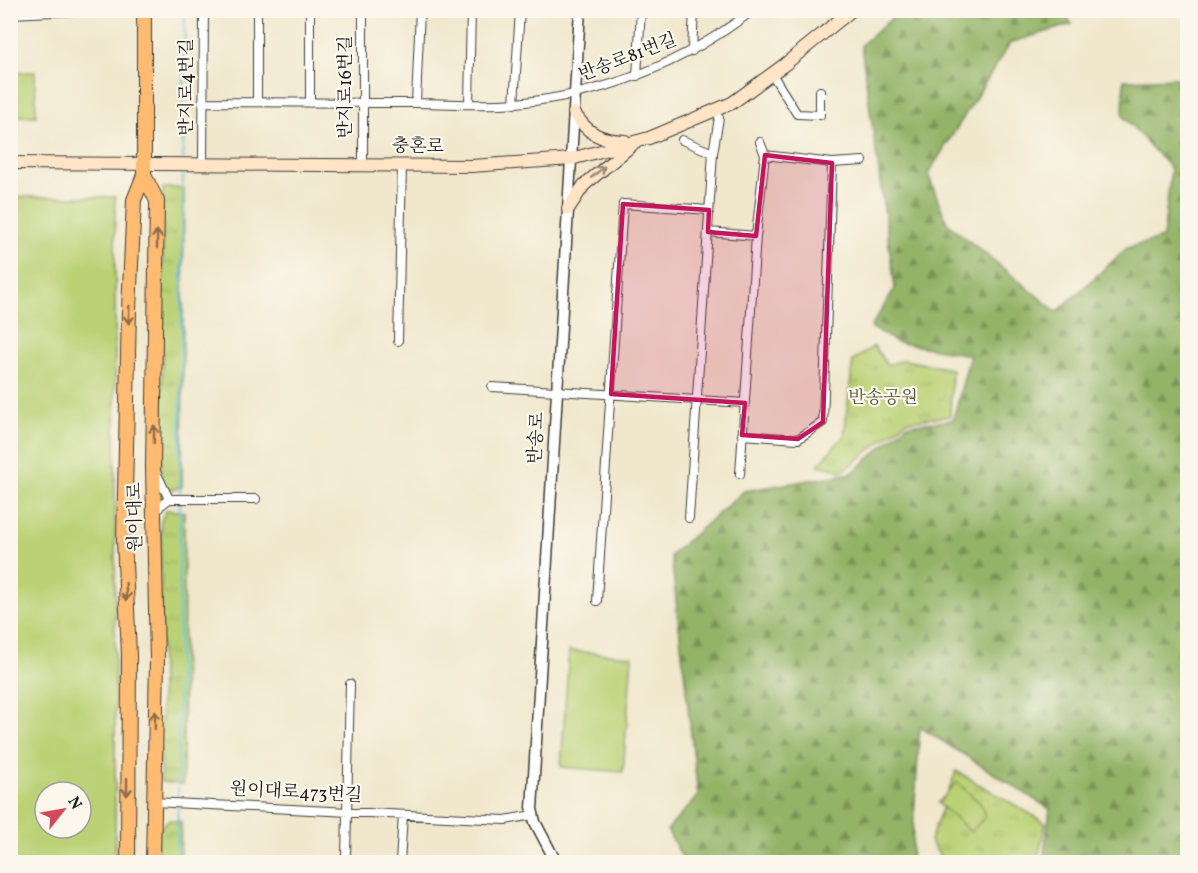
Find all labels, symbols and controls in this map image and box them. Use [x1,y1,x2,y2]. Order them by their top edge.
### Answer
street label: 반송로81번길 [575,28,681,88]
street label: 반지로16번길 [334,35,359,139]
street label: 반지로4번길 [175,38,200,136]
street label: 충혼로 [392,134,444,160]
one-way arrow [590,166,606,179]
one-way arrow [151,230,163,250]
one-way arrow [124,305,135,325]
park label: 반송공원 [848,386,918,411]
street label: 반송로 [523,411,551,465]
one-way arrow [148,425,160,445]
street label: 원이대로 [123,482,149,552]
one-way arrow [121,582,132,602]
one-way arrow [150,711,161,731]
one-way arrow [121,777,133,797]
street label: 원이대로473번길 [229,777,363,809]
north arrow [33,780,93,840]
text: N [62,793,87,814]

